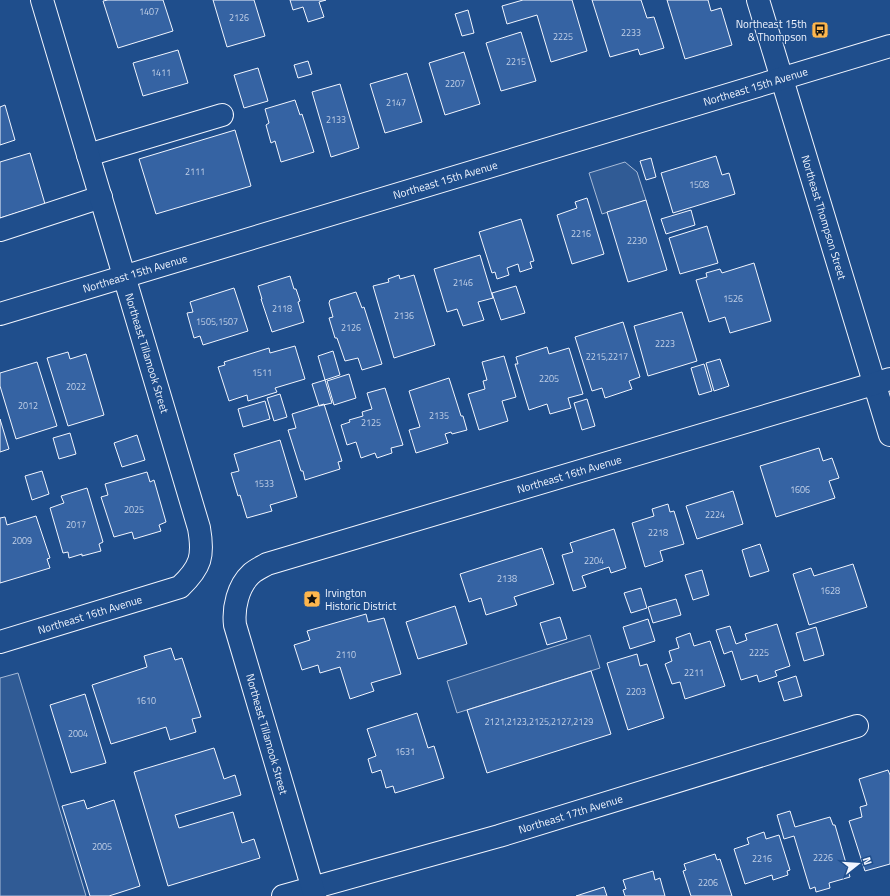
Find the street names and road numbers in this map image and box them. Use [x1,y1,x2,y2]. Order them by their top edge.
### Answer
street label: Northeast 15th Avenue [701,63,810,110]
street label: Northeast Thompson Street [797,153,850,282]
street label: Northeast 15th Avenue [391,157,500,203]
street label: Northeast 15th Avenue [81,250,190,297]
street label: Northeast Tillamook Street [121,291,173,415]
street label: Northeast 16th Avenue [515,451,624,497]
street label: Northeast 16th Avenue [36,591,144,638]
street label: Northeast Tillamook Street [242,672,292,796]
street label: Northeast 17th Avenue [516,790,625,838]

